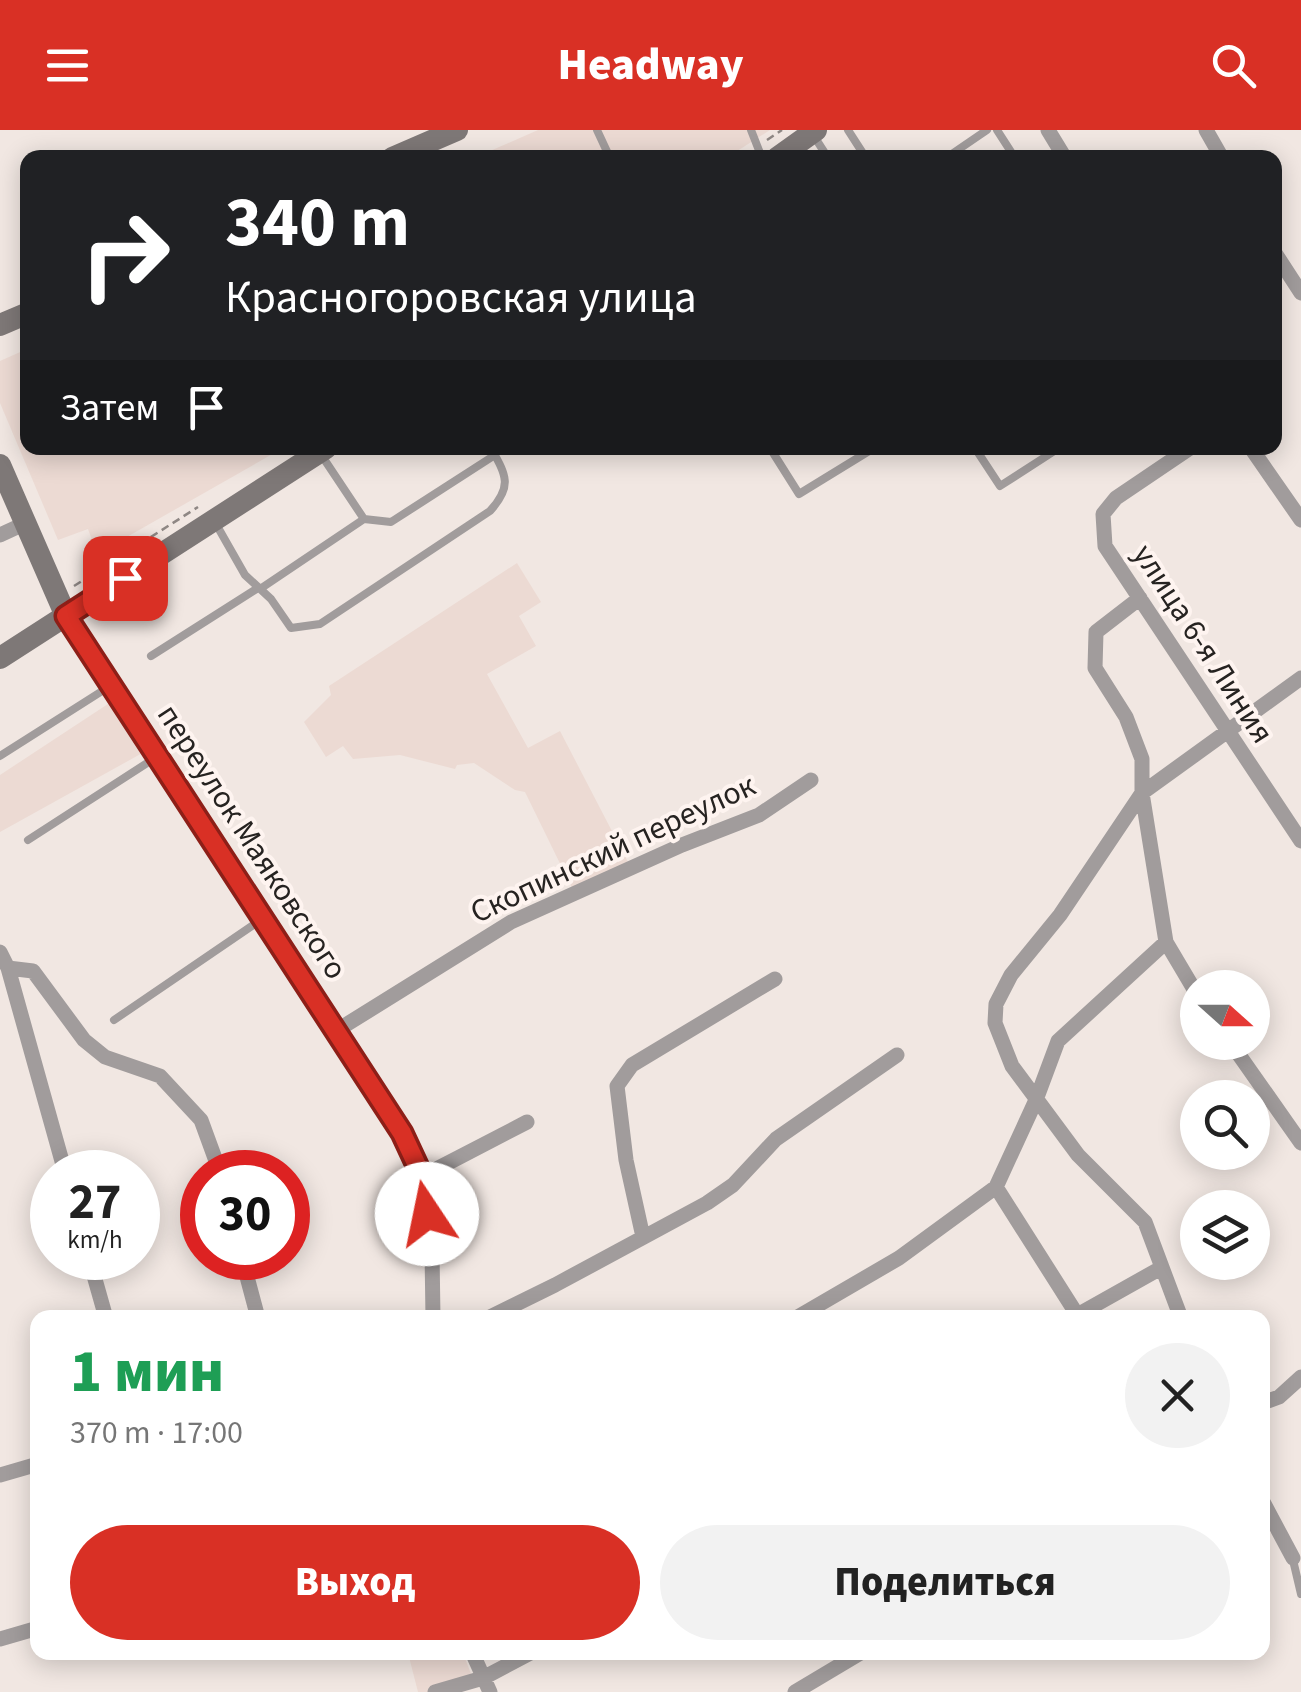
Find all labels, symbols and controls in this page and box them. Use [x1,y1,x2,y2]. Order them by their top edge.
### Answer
text: Headway [557,33,744,97]
icon: menu [40,38,95,93]
icon: search [1206,38,1261,93]
text: 340 m [225,173,410,273]
icon: right [60,190,190,320]
text: Красногоровская улица [225,266,697,330]
icon: arrive [179,380,234,435]
text: Затем [60,381,159,435]
street label: улица 6-я Линия [1121,535,1285,753]
pin [83,536,168,621]
icon: arrive [98,551,153,606]
street label: переулок Маяковского [146,695,358,989]
street label: Скопинский переулок [463,763,763,935]
north arrow [1180,970,1270,1060]
map controls [1180,970,1270,1280]
button: search [1180,1080,1270,1170]
speed limit sign: 30 [180,1150,310,1280]
position arrow [375,1162,479,1266]
text: 27 [69,1167,121,1238]
button: layers [1180,1190,1270,1280]
text: km/h [67,1222,123,1258]
text: 1 мин [70,1330,224,1415]
button: close [1125,1343,1230,1448]
text: 370 m · 17:00 [70,1410,243,1456]
button: Выход [70,1525,640,1640]
button: Поделиться [660,1525,1230,1640]

